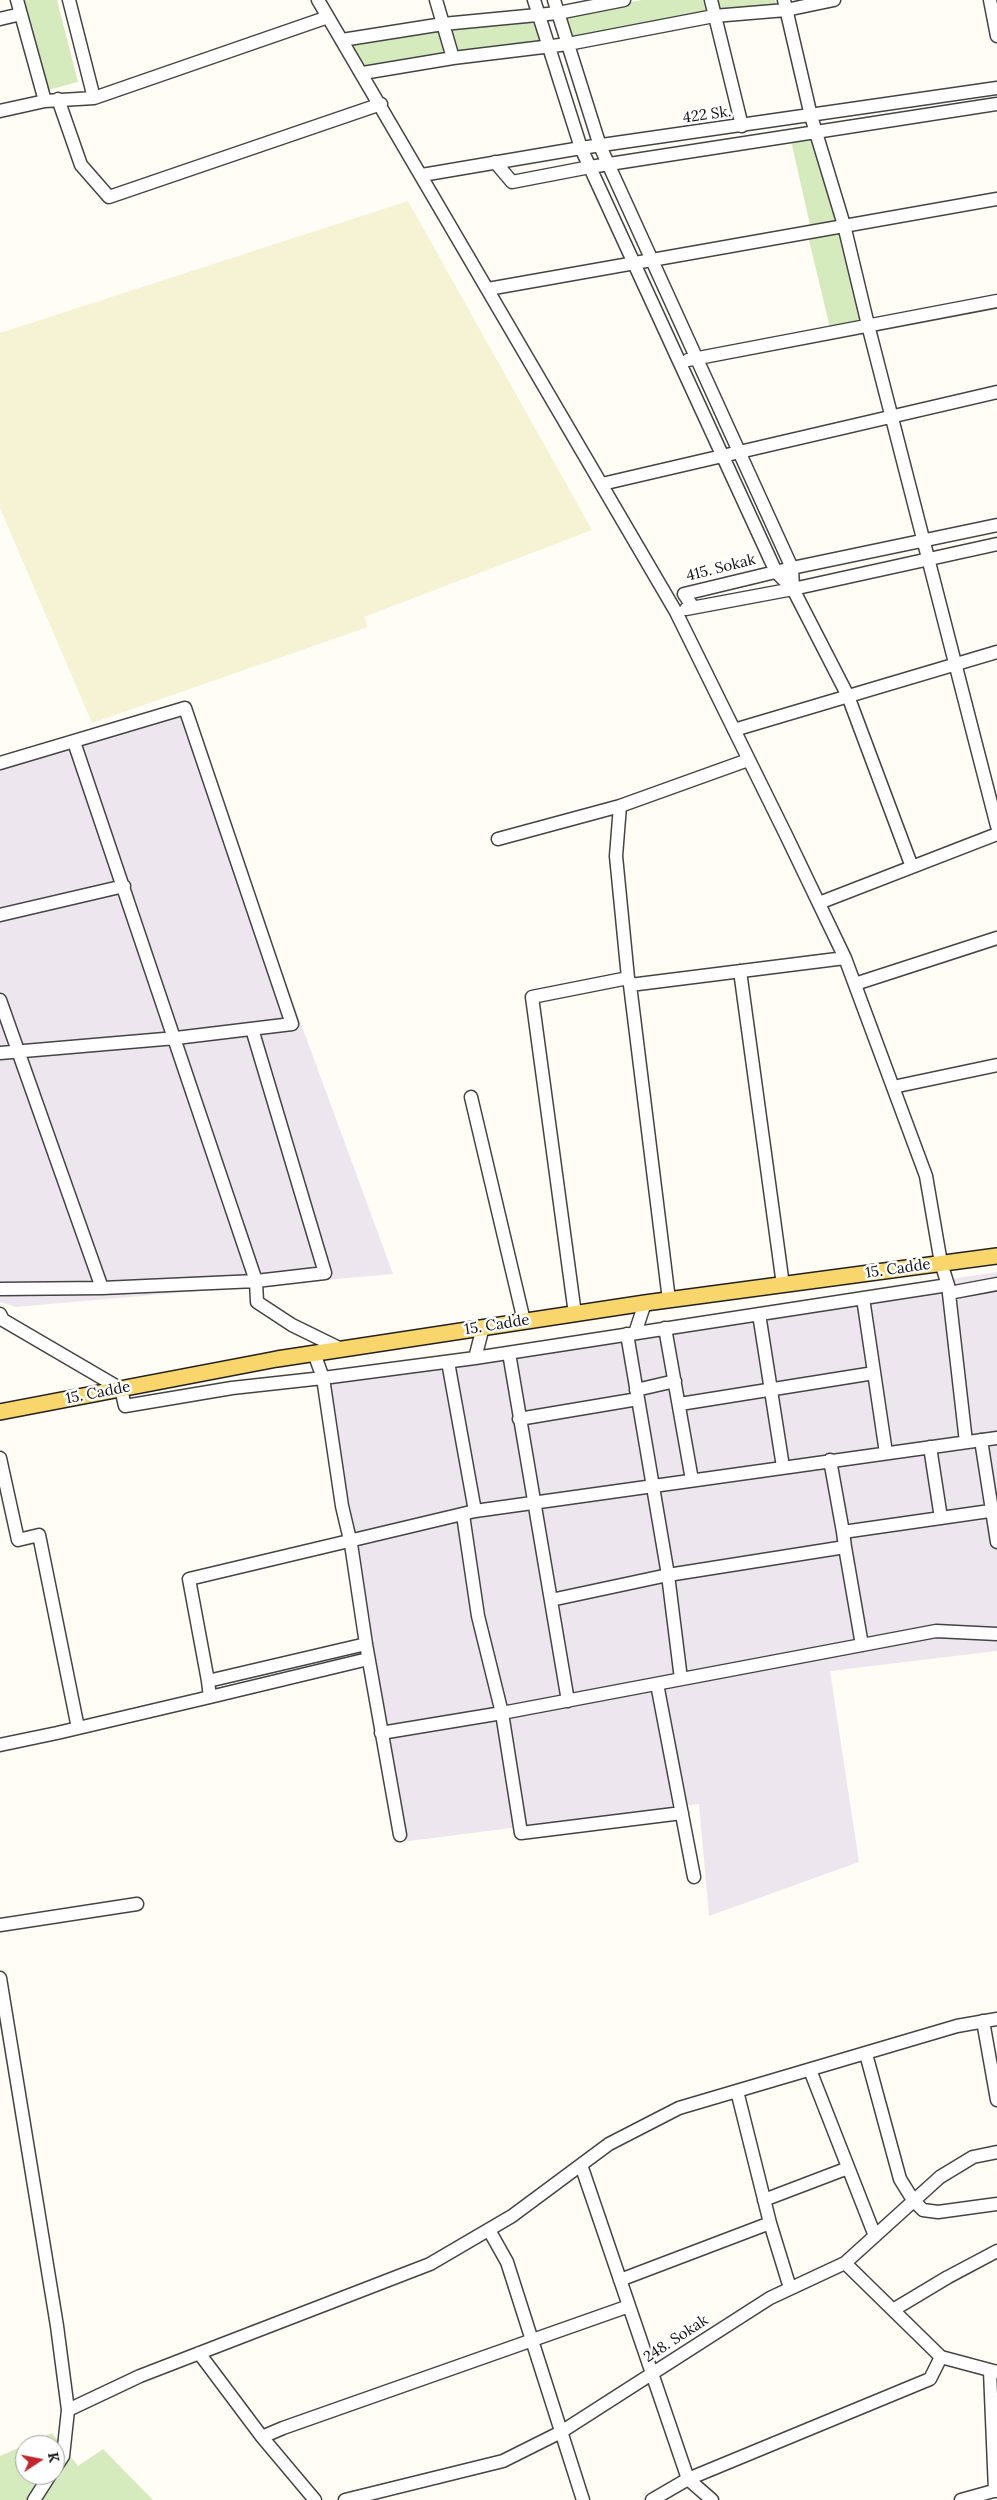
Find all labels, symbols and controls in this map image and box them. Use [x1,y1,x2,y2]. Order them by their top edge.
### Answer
street label: 422 Sk. [682,103,732,127]
street label: 415. Sokak [685,551,757,585]
street label: 15. Cadde [864,1256,932,1282]
street label: 15. Cadde [463,1311,531,1339]
street label: 15. Cadde [64,1378,132,1408]
street label: 248. Sokak [640,2312,712,2366]
north arrow [15,2435,65,2485]
text: K [44,2451,64,2464]

